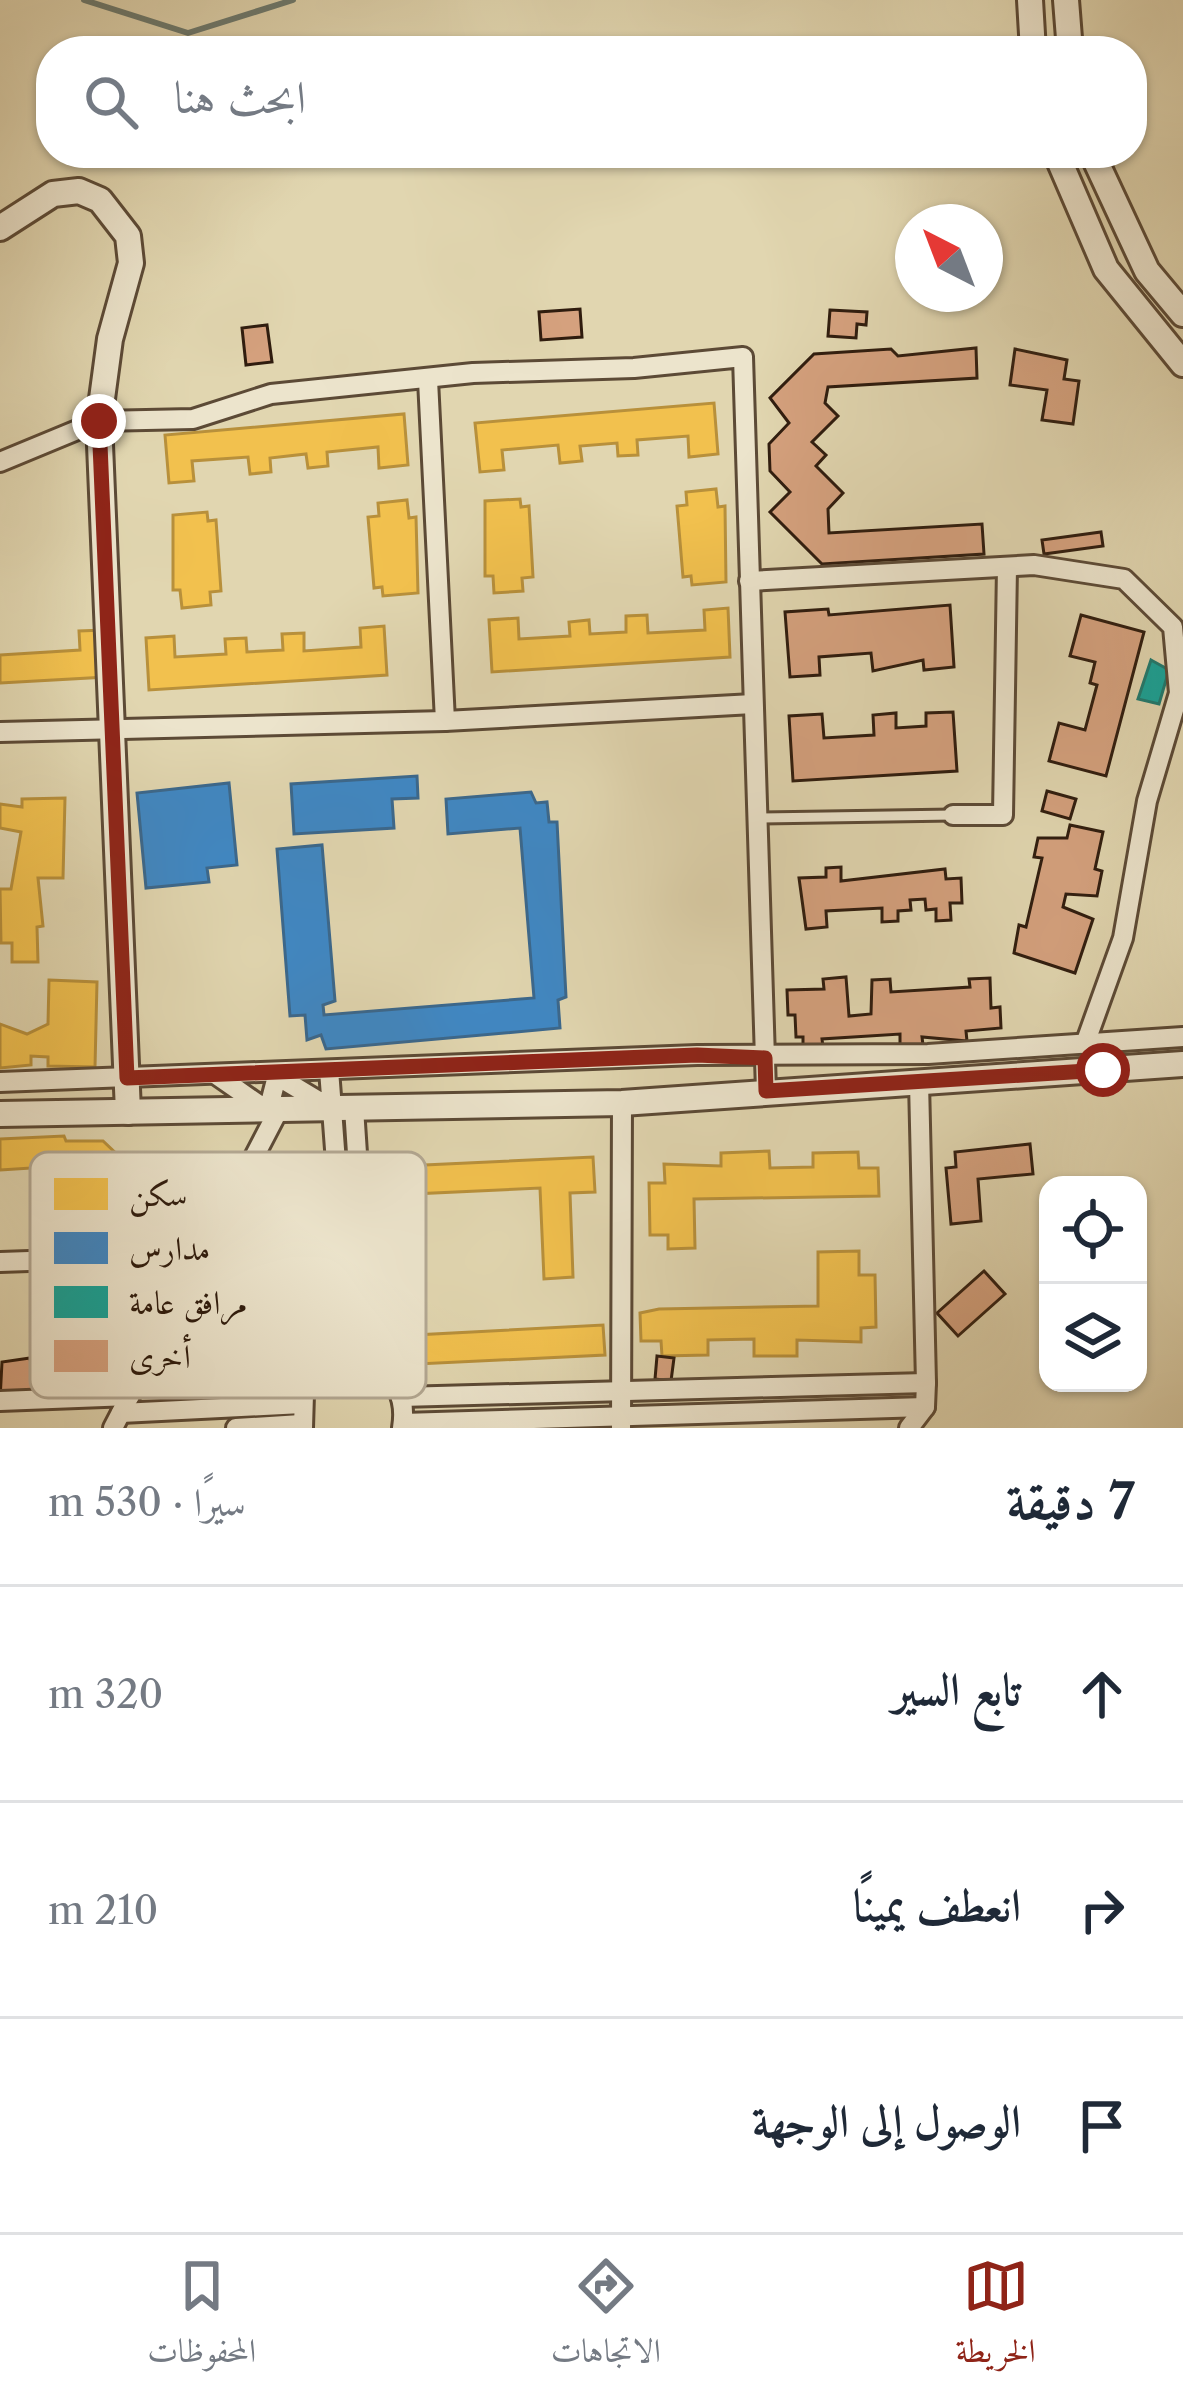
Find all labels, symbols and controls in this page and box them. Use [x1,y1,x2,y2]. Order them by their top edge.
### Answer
search box [36,36,1147,168]
icon: search [78,69,144,135]
text: ابحث هنا [174,69,306,125]
north arrow [895,204,1003,312]
route end [72,394,126,448]
route start [1076,1043,1130,1097]
legend [30,1152,426,1398]
text: سكن [129,1174,187,1217]
map controls [1039,1176,1147,1392]
button: locate [1039,1176,1147,1284]
text: مدارس [129,1228,210,1269]
text: مرافق عامة [129,1282,248,1326]
button: layers [1039,1284,1147,1392]
text: أخرى [129,1333,191,1377]
text: 7 دقيقة [1007,1470,1135,1532]
text: سيرًا · 530 m [48,1478,246,1526]
text: تابع السير [892,1661,1021,1717]
icon: ahead [1069,1661,1135,1727]
text: 320 m [48,1670,163,1718]
text: انعطف يمينًا [853,1877,1021,1933]
icon: right [1069,1877,1135,1943]
text: 210 m [48,1886,158,1934]
text: الوصول إلى الوجهة [752,2093,1021,2149]
icon: arrive [1069,2093,1135,2159]
tab: المحفوظات [147,2253,256,2383]
tab: الاتجاهات [551,2253,661,2383]
tab: الخريطة [955,2253,1036,2383]

